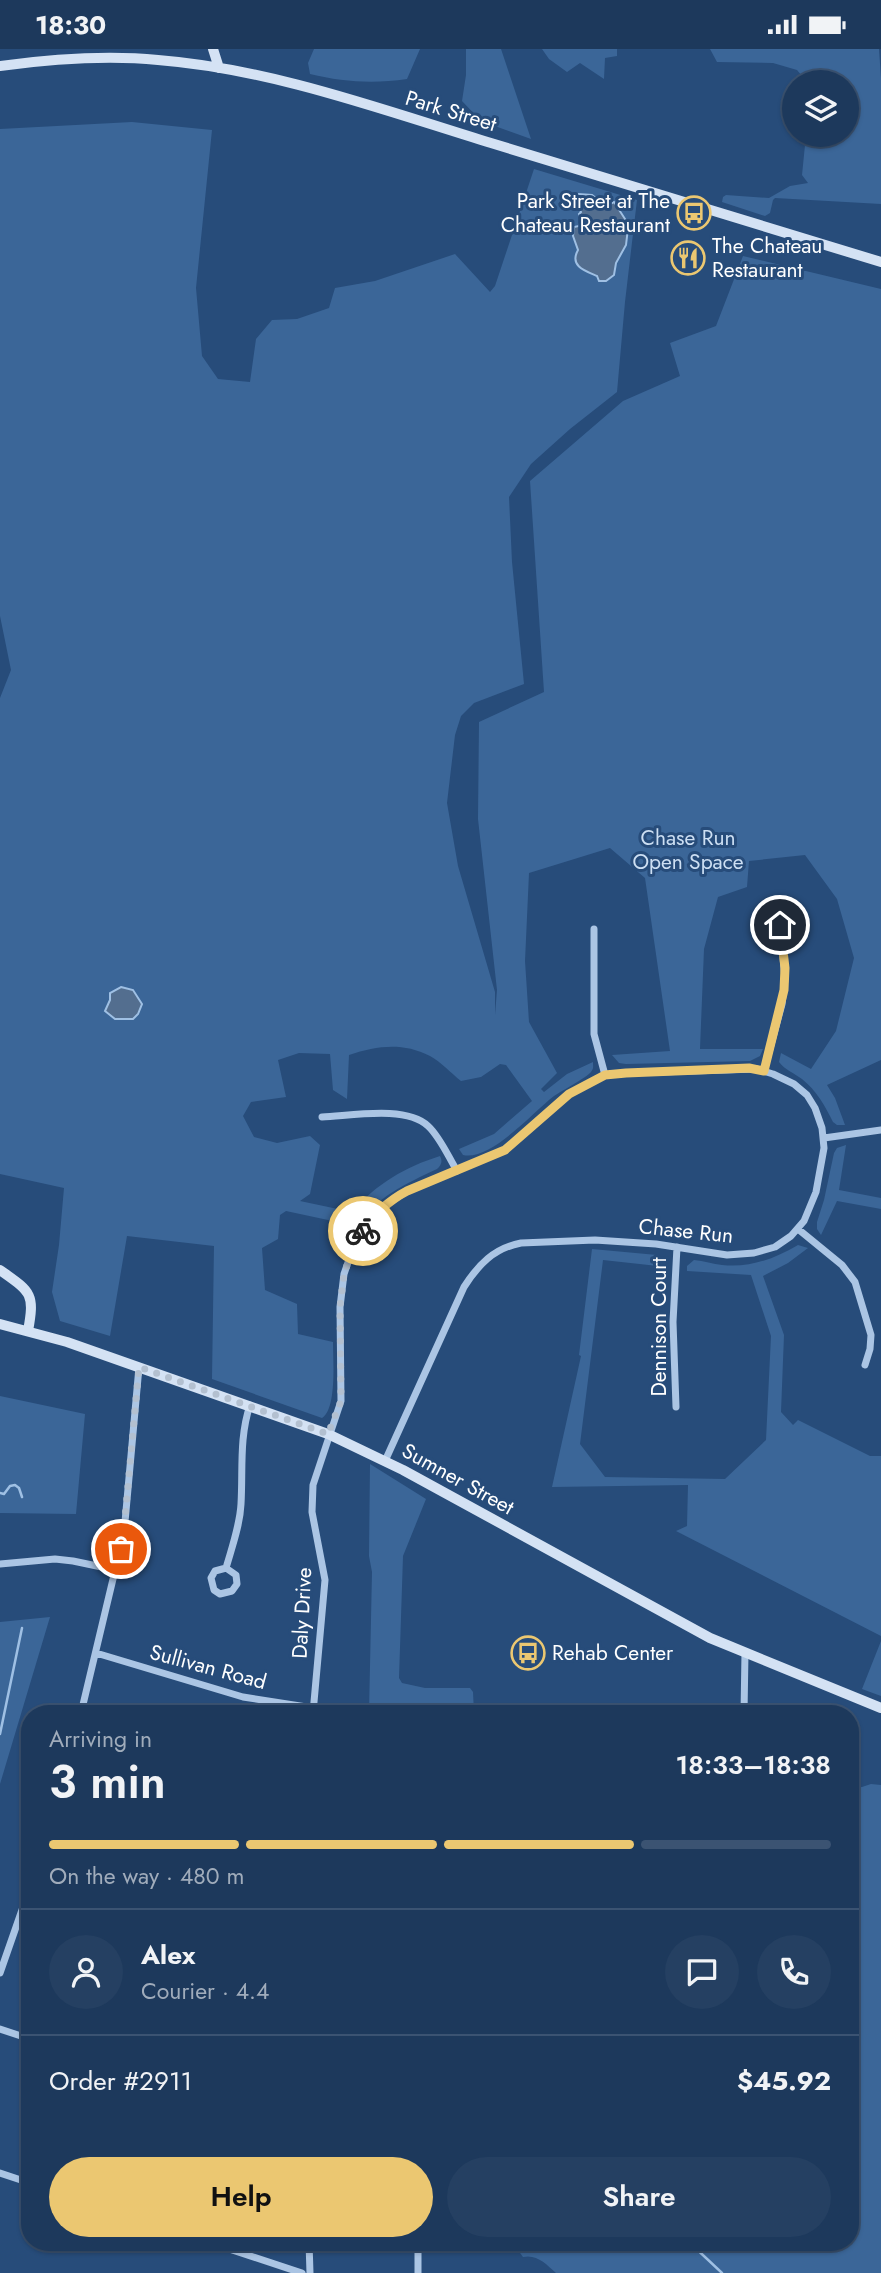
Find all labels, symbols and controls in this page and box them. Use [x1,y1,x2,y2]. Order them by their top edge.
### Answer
text: 18:30 [35,6,106,44]
map controls [782,70,859,147]
button: layers [782,70,859,147]
street label: Park Street [402,83,500,139]
place label: Park Street at The Chateau Restaurant [501,186,670,240]
bus stop icon: Park Street at The Chateau Restaurant [675,194,713,232]
place label: The Chateau Restaurant [712,231,822,285]
restaurant icon: The Chateau Restaurant [669,239,707,277]
park label: Chase Run Open Space [632,823,744,877]
pin [750,895,810,955]
icon: home [761,906,799,944]
courier [328,1196,398,1266]
street label: Chase Run [637,1211,735,1251]
icon: bike [344,1212,382,1250]
street label: Dennison Court [644,1258,674,1396]
street label: Sumner Street [396,1436,520,1522]
pin [91,1519,151,1579]
icon: bag [102,1530,140,1568]
street label: Daly Drive [285,1566,319,1659]
bus stop icon: Rehab Center [509,1634,547,1672]
street label: Sullivan Road [146,1637,270,1697]
place label: Rehab Center [552,1638,674,1668]
text: Arriving in [49,1722,152,1756]
text: 18:33–18:38 [676,1746,831,1784]
text: 3 min [49,1749,166,1815]
text: On the way · 480 m [49,1859,245,1893]
button: person [49,1935,123,2009]
button: chat [665,1935,739,2009]
button: phone [757,1935,831,2009]
text: Alex [141,1936,195,1974]
text: Courier · 4.4 [141,1974,269,2008]
text: Order #2911 [49,2062,192,2100]
text: $45.92 [737,2062,831,2100]
button: Help [49,2157,433,2237]
button: Share [447,2157,831,2237]

